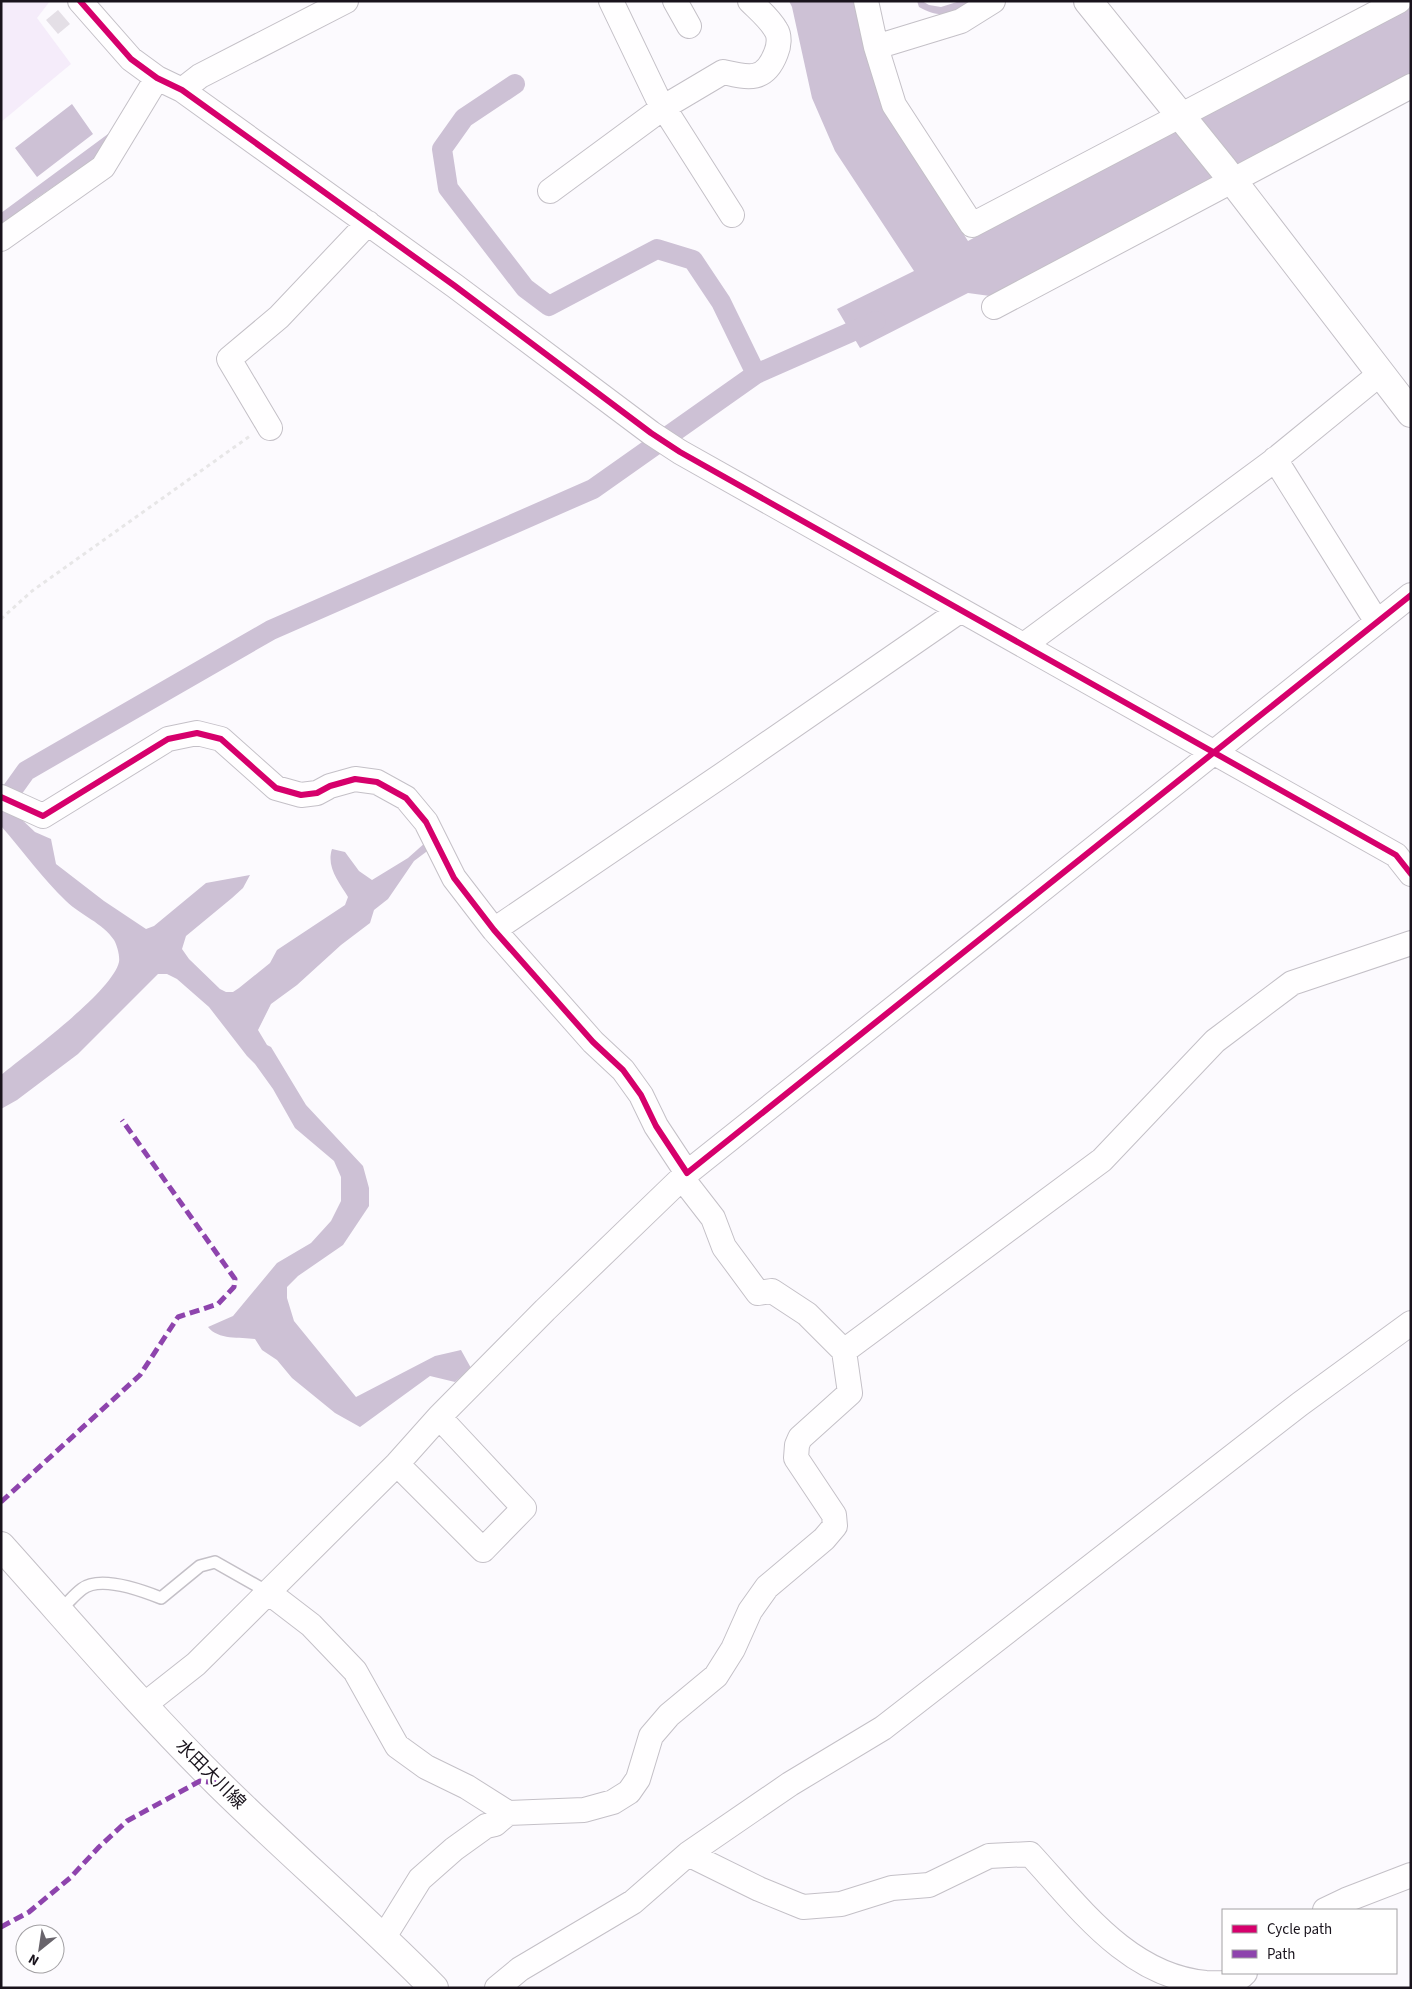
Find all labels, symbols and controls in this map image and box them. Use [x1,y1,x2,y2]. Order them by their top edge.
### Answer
street label: 水田大川線 [170,1734,251,1815]
legend [1222,1909,1397,1974]
text: Cycle path [1267,1919,1332,1940]
north arrow [15,1924,65,1974]
text: Path [1267,1944,1295,1965]
text: N [25,1948,43,1970]

